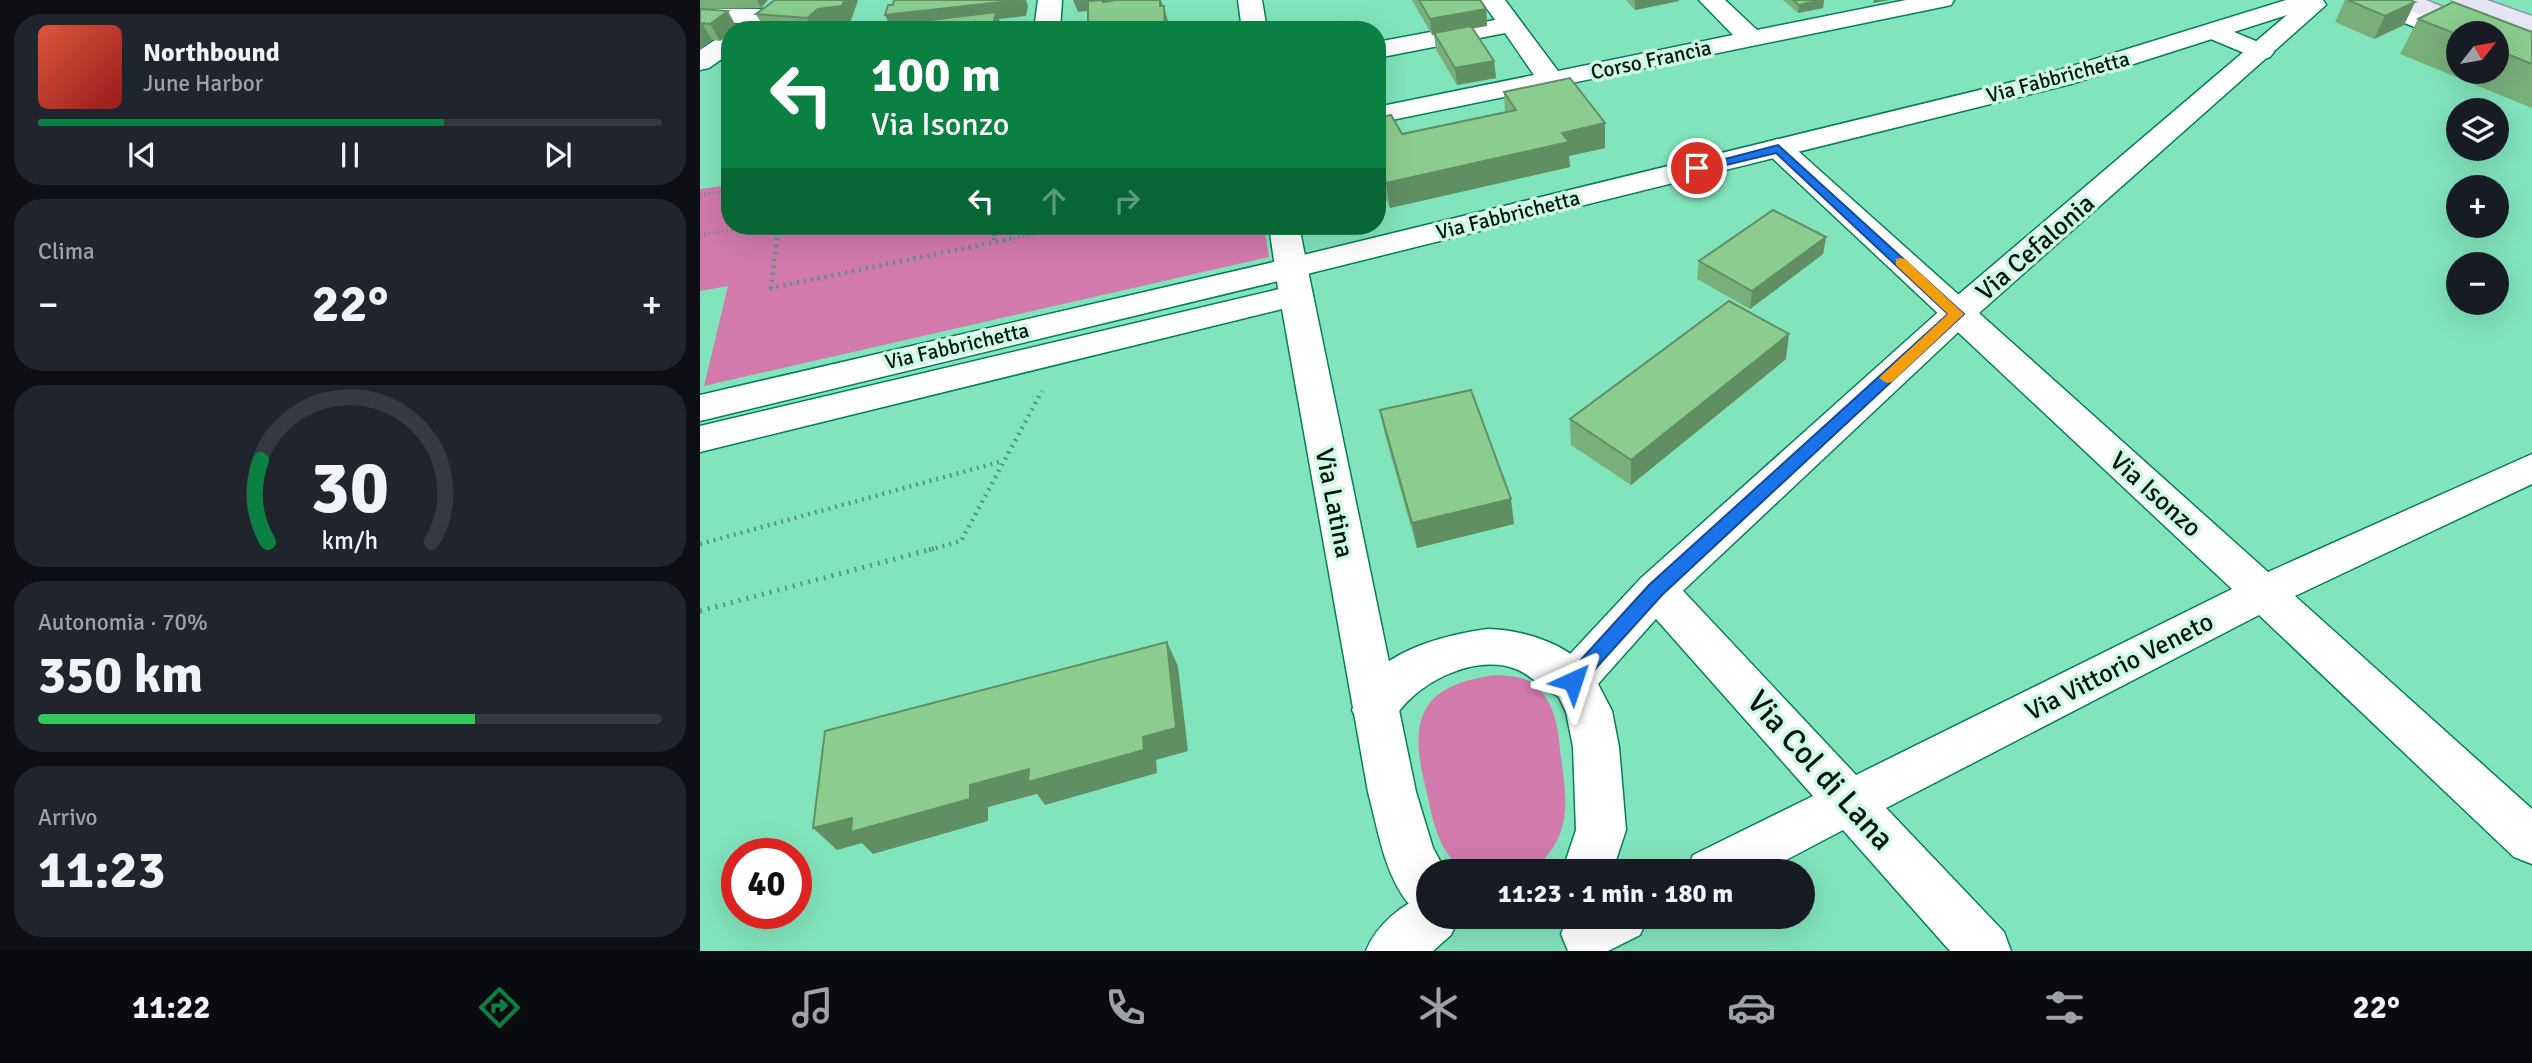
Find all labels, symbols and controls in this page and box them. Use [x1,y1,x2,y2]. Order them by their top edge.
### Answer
north arrow [2446,21,2510,84]
map controls [2446,21,2509,315]
street label: Corso Francia [1588,35,1714,85]
text: Northbound [143,37,280,69]
text: 100 m [871,45,1001,105]
street label: Via Fabbrichetta [1984,45,2132,109]
icon: left [756,49,847,140]
text: June Harbor [143,69,263,98]
button: layers [2446,98,2509,161]
text: Via Isonzo [871,105,1009,144]
icon: previous [123,136,161,174]
icon: pause [331,136,369,174]
icon: next [539,136,577,174]
pin [1667,138,1727,198]
icon: arrive [1678,149,1716,187]
button: + [2446,175,2509,238]
icon: left [962,182,1000,220]
icon: ahead [1035,182,1073,220]
icon: right [1108,182,1146,220]
street label: Via Fabbrichetta [1434,185,1582,245]
street label: Via Cefalonia [1970,188,2101,308]
text: Clima [38,237,95,266]
button: − [2446,252,2509,315]
text: 22° [312,272,388,336]
text: − [38,281,59,328]
text: + [641,281,662,328]
street label: Via Fabbrichetta [882,317,1032,375]
text: 30 [311,444,389,533]
street label: Via Isonzo [2103,445,2208,544]
street label: Via Latina [1308,446,1360,561]
text: km/h [322,524,378,555]
street label: Via Vittorio Veneto [2020,606,2219,728]
text: Autonomia · 70% [38,608,208,637]
text: 350 km [38,643,203,707]
position arrow [1536,644,1610,718]
street label: Via Col di Lana [1739,682,1902,858]
text: Arrivo [38,803,98,832]
text: 11:23 [38,838,166,902]
speed limit sign: 40 [721,838,812,929]
text: 11:23 · 1 min · 180 m [1498,878,1733,910]
icon: directions [475,983,524,1032]
icon: music [788,983,837,1032]
icon: phone [1101,983,1150,1032]
icon: climate [1414,983,1463,1032]
icon: car [1727,983,1776,1032]
icon: filters [2040,983,2089,1032]
text: 11:22 [132,988,211,1027]
text: 22° [2353,988,2400,1027]

